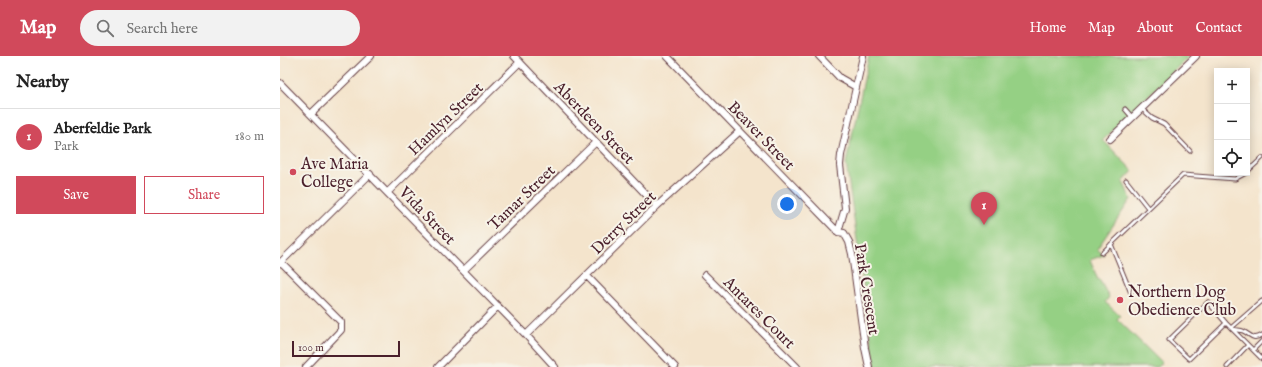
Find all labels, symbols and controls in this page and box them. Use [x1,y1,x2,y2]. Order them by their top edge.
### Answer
search box [80,10,360,46]
text: Map [20,16,56,40]
icon: search [94,17,116,39]
text: Search here [126,19,198,38]
text: Home [1030,19,1066,37]
text: Map [1088,19,1115,37]
text: About [1137,19,1173,37]
text: Contact [1195,19,1242,37]
map controls [1214,68,1250,176]
button: + [1214,68,1250,104]
text: Nearby [16,72,69,93]
street label: Aberdeen Street [548,77,638,169]
street label: Hamlyn Street [405,78,489,160]
street label: Beaver Street [723,98,799,175]
button: − [1214,104,1250,140]
text: Aberfeldie Park [54,119,152,138]
text: 1 [27,128,31,145]
text: 180 m [235,128,264,145]
text: Park [54,138,79,155]
button: locate [1214,140,1250,176]
place label: Ave Maria College [300,155,368,193]
street label: Tamar Street [485,161,561,235]
marker: Ave Maria College [288,167,298,177]
button: Save [16,176,136,214]
button: Share [144,176,264,214]
street label: Vida Street [393,182,460,250]
street label: Derry Street [588,187,662,259]
pin: 1 [971,192,997,225]
your location [777,194,797,214]
street label: Park Crescent [849,242,883,337]
street label: Antares Court [718,273,799,354]
place label: Northern Dog Obedience Club [1128,283,1237,321]
marker: Northern Dog Obedience Club [1115,295,1125,305]
scale bar [292,339,400,358]
text: 100 m [298,341,324,355]

